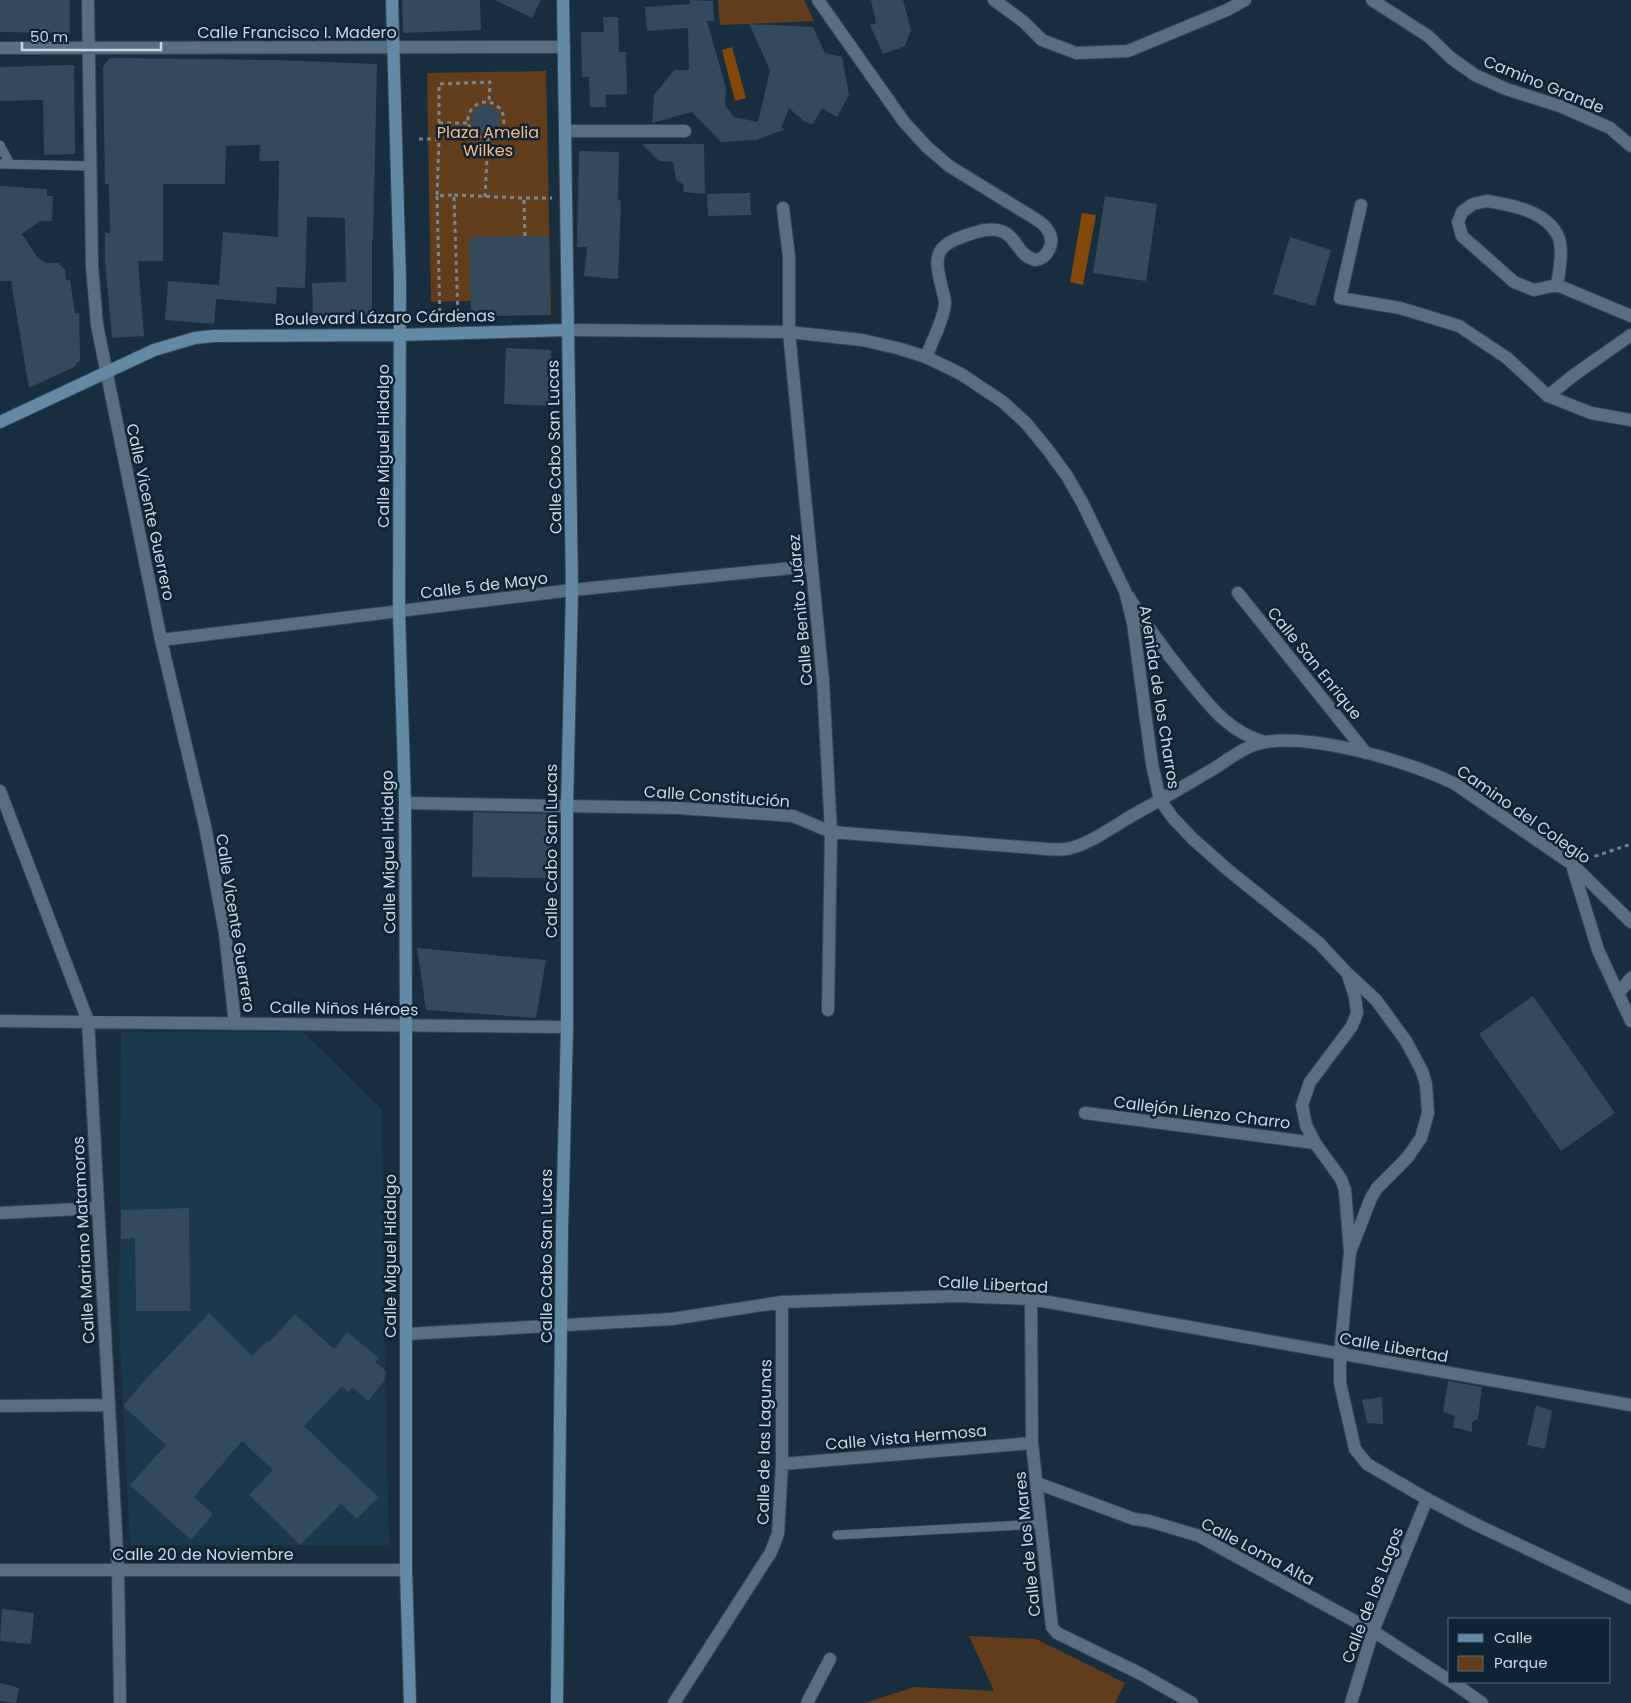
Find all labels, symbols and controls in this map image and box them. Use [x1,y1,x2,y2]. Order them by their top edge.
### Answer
scale bar [22,20,161,52]
street label: Calle Francisco I. Madero [197,21,397,44]
text: 50 m [30,26,68,47]
street label: Camino Grande [1480,50,1608,119]
park label: Plaza Amelia Wilkes [437,121,539,162]
street label: Boulevard Lázaro Cárdenas [275,304,495,331]
street label: Calle Cabo San Lucas [541,360,568,534]
street label: Calle Miguel Hidalgo [372,364,395,528]
street label: Calle Vicente Guerrero [120,421,181,603]
street label: Calle Benito Juárez [782,533,819,687]
street label: Calle 5 de Mayo [419,566,549,605]
street label: Calle San Enrique [1262,602,1367,725]
street label: Avenida de los Charros [1134,604,1185,790]
street label: Camino del Colegio [1452,759,1595,869]
street label: Calle Cabo San Lucas [540,764,563,938]
street label: Calle Miguel Hidalgo [376,770,401,934]
street label: Calle Constitución [643,780,791,813]
street label: Calle Vicente Guerrero [210,832,261,1014]
street label: Calle Niños Héroes [269,996,419,1021]
street label: Callejón Lienzo Charro [1112,1090,1292,1135]
street label: Calle Mariano Matamoros [67,1136,100,1344]
street label: Calle Cabo San Lucas [535,1169,558,1343]
street label: Calle Miguel Hidalgo [379,1174,402,1338]
street label: Calle Libertad [937,1270,1049,1299]
street label: Calle Libertad [1338,1327,1450,1368]
street label: Calle de las Lagunas [752,1359,777,1525]
street label: Calle Vista Hermosa [824,1419,988,1456]
street label: Calle de los Mares [1008,1470,1047,1618]
street label: Calle Loma Alta [1197,1512,1318,1591]
street label: Calle de los Lagos [1336,1524,1409,1667]
street label: Calle 20 de Noviembre [112,1543,294,1566]
legend [1448,1618,1611,1683]
text: Calle [1494,1627,1532,1648]
text: Parque [1494,1652,1547,1673]

